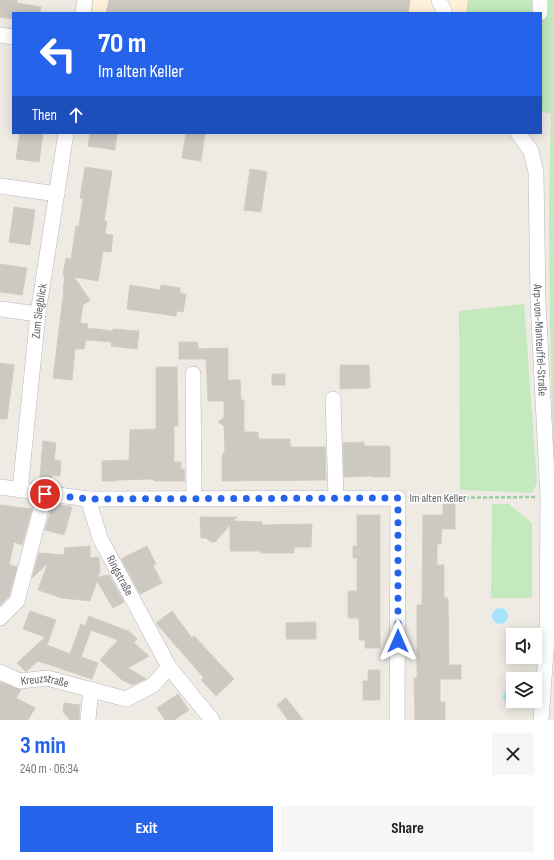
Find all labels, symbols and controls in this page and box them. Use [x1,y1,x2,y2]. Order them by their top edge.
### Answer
text: 70 m [98,27,146,60]
icon: left [32,28,84,80]
text: Im alten Keller [98,61,184,82]
icon: ahead [65,104,87,126]
text: Then [32,106,57,125]
street label: Zum Siegblick [29,282,51,339]
street label: Arp-von-Manteuffel-Straße [530,283,550,397]
pin [28,477,62,511]
icon: arrive [34,483,56,505]
street label: Im alten Keller [409,491,467,506]
street label: Ringstraße [103,553,136,598]
position arrow [377,620,419,662]
map controls [506,628,542,708]
button: sound [506,628,542,664]
street label: Kreuzstraße [20,671,70,691]
button: layers [506,672,542,708]
text: 3 min [20,731,66,760]
button: close [492,733,534,775]
text: 240 m · 06:34 [20,761,79,777]
button: Exit [20,806,273,852]
button: Share [281,806,534,852]

